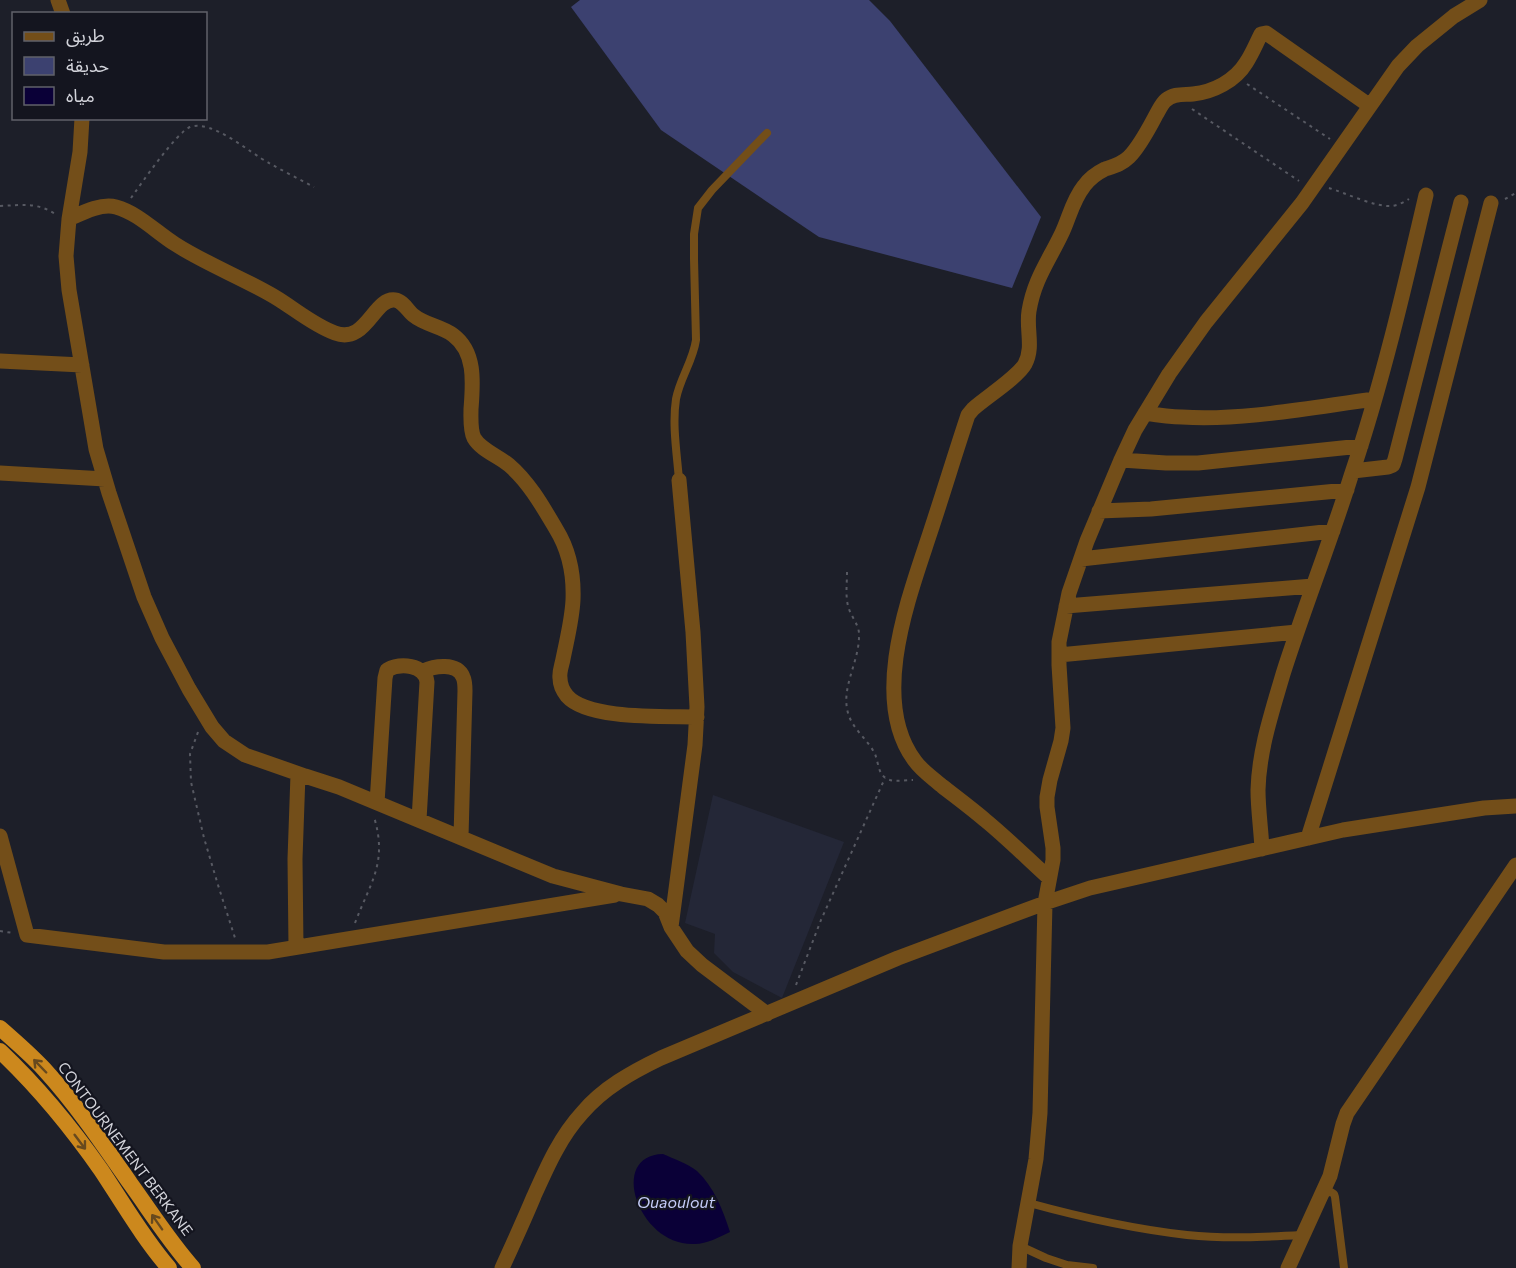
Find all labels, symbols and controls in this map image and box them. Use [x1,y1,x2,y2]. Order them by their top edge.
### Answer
legend [12,12,207,120]
text: طريق [66,24,105,47]
text: حديقة [66,54,109,76]
text: مياه [66,84,95,106]
street label: CONTOURNEMENT BERKANE [55,1058,197,1239]
one-way arrow [34,1059,48,1074]
one-way arrow [74,1133,87,1149]
water label: Ouaoulout [637,1192,715,1211]
one-way arrow [151,1214,163,1231]

